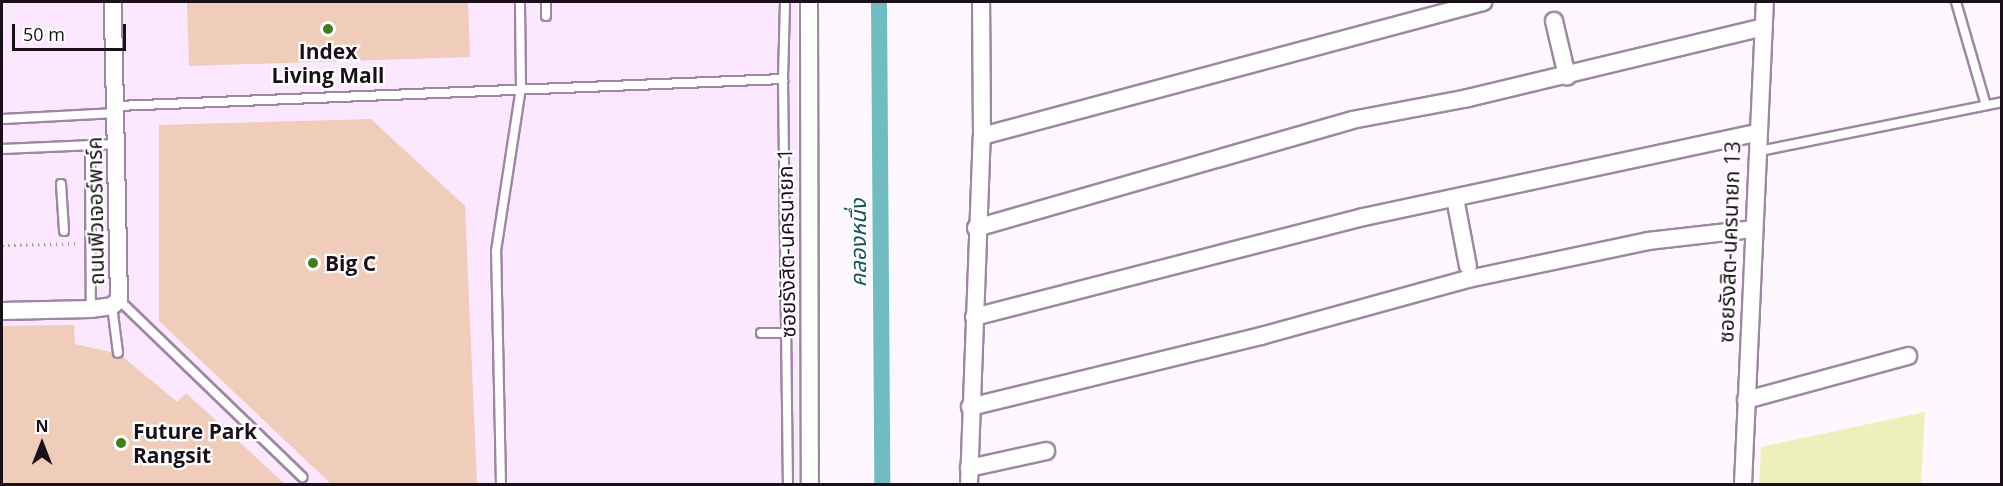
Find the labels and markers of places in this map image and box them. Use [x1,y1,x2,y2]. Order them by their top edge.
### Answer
marker: Index Living Mall [321,22,335,36]
place label: Index Living Mall [271,38,385,88]
place label: Big C [325,250,376,276]
marker: Big C [306,256,320,270]
place label: Future Park Rangsit [133,418,257,468]
marker: Future Park Rangsit [114,436,128,450]

